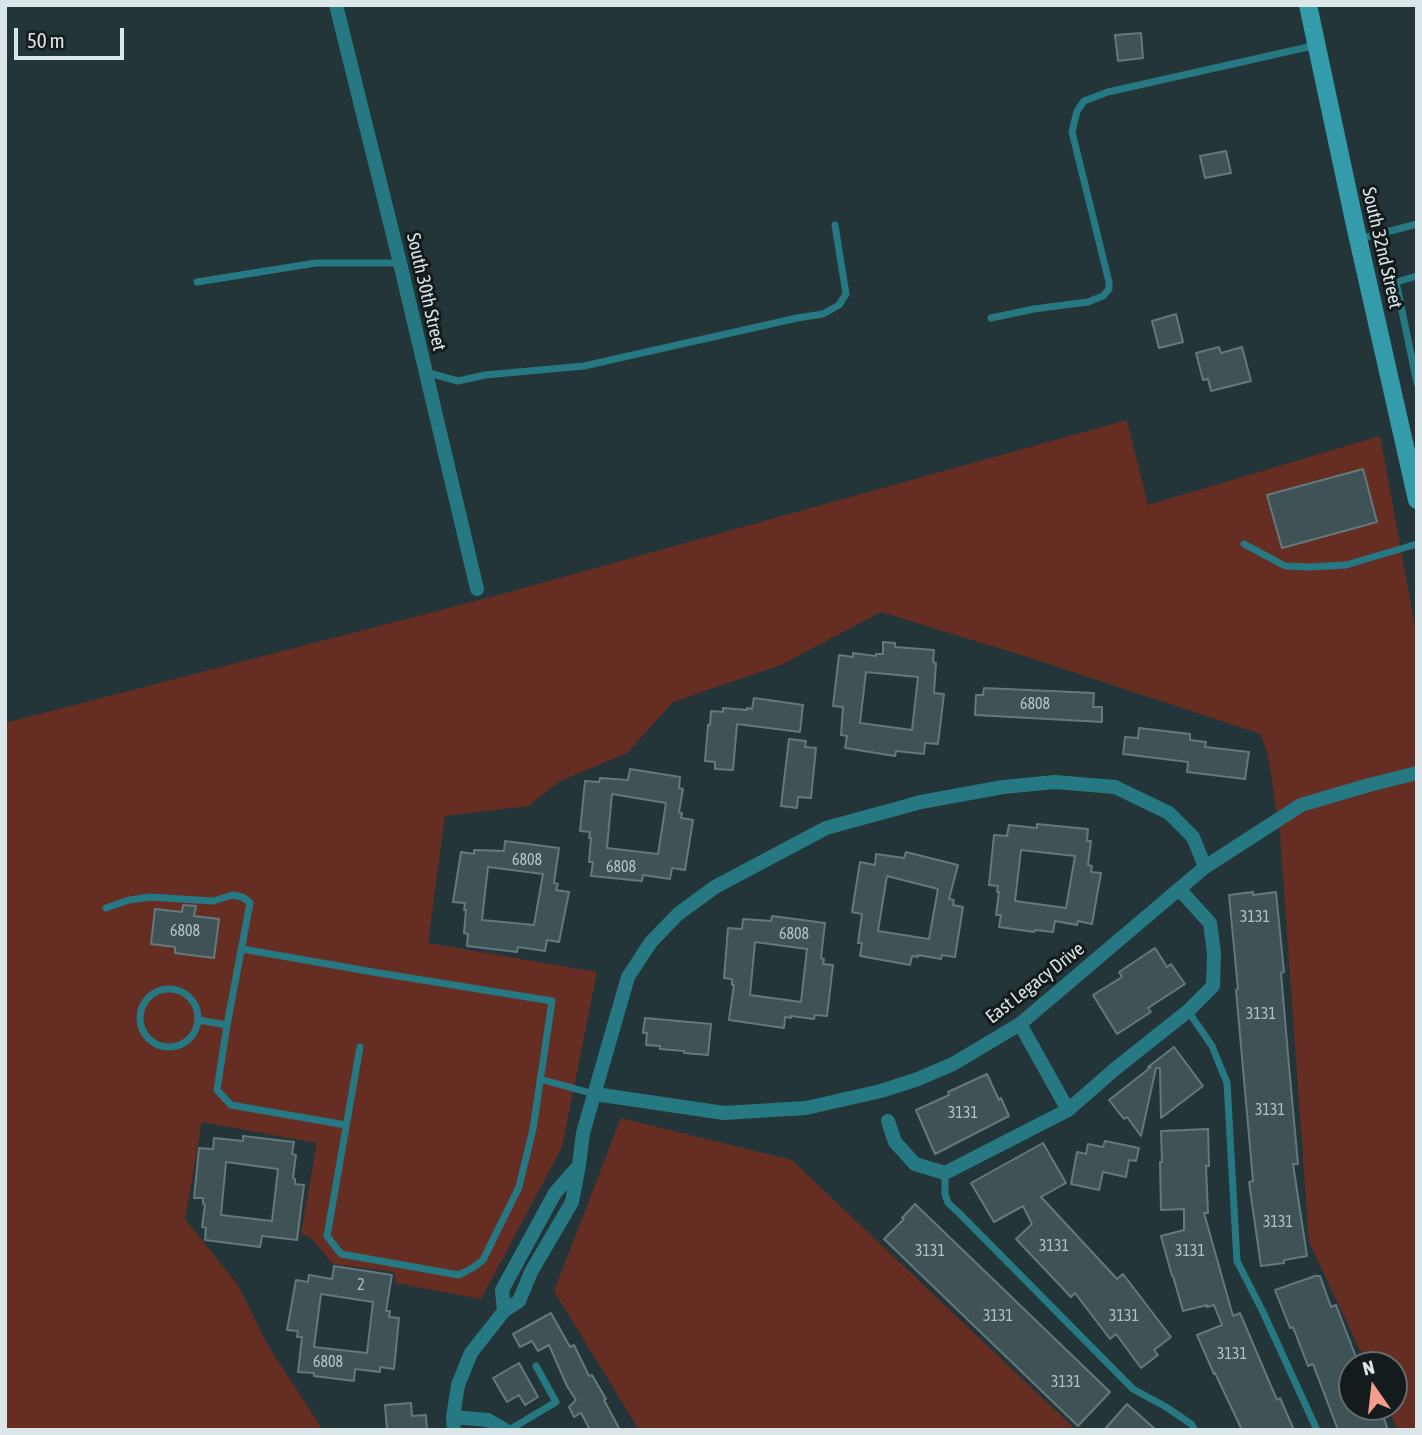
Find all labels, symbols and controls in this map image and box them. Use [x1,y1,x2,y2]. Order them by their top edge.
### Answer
scale bar [18,14,128,58]
text: 50 m [27,28,65,52]
street label: South 32nd Street [1357,185,1407,311]
street label: South 30th Street [401,231,451,353]
house number: 6808 [1020,694,1050,714]
house number: 6808 [512,850,542,870]
house number: 6808 [606,857,636,877]
house number: 3131 [1240,907,1270,927]
house number: 6808 [170,921,200,941]
house number: 6808 [779,924,809,944]
street label: East Legacy Drive [981,937,1089,1029]
house number: 3131 [1246,1004,1276,1024]
house number: 3131 [1255,1100,1285,1120]
house number: 3131 [948,1103,978,1123]
house number: 3131 [1263,1212,1293,1232]
house number: 3131 [1039,1236,1069,1256]
house number: 3131 [915,1241,945,1261]
house number: 3131 [1175,1241,1205,1261]
house number: 2 [357,1275,365,1295]
house number: 3131 [983,1306,1013,1326]
house number: 3131 [1109,1306,1139,1326]
house number: 3131 [1217,1344,1247,1364]
north arrow [1338,1351,1408,1421]
house number: 6808 [313,1352,343,1372]
text: N [1360,1356,1377,1380]
house number: 3131 [1051,1372,1081,1392]

